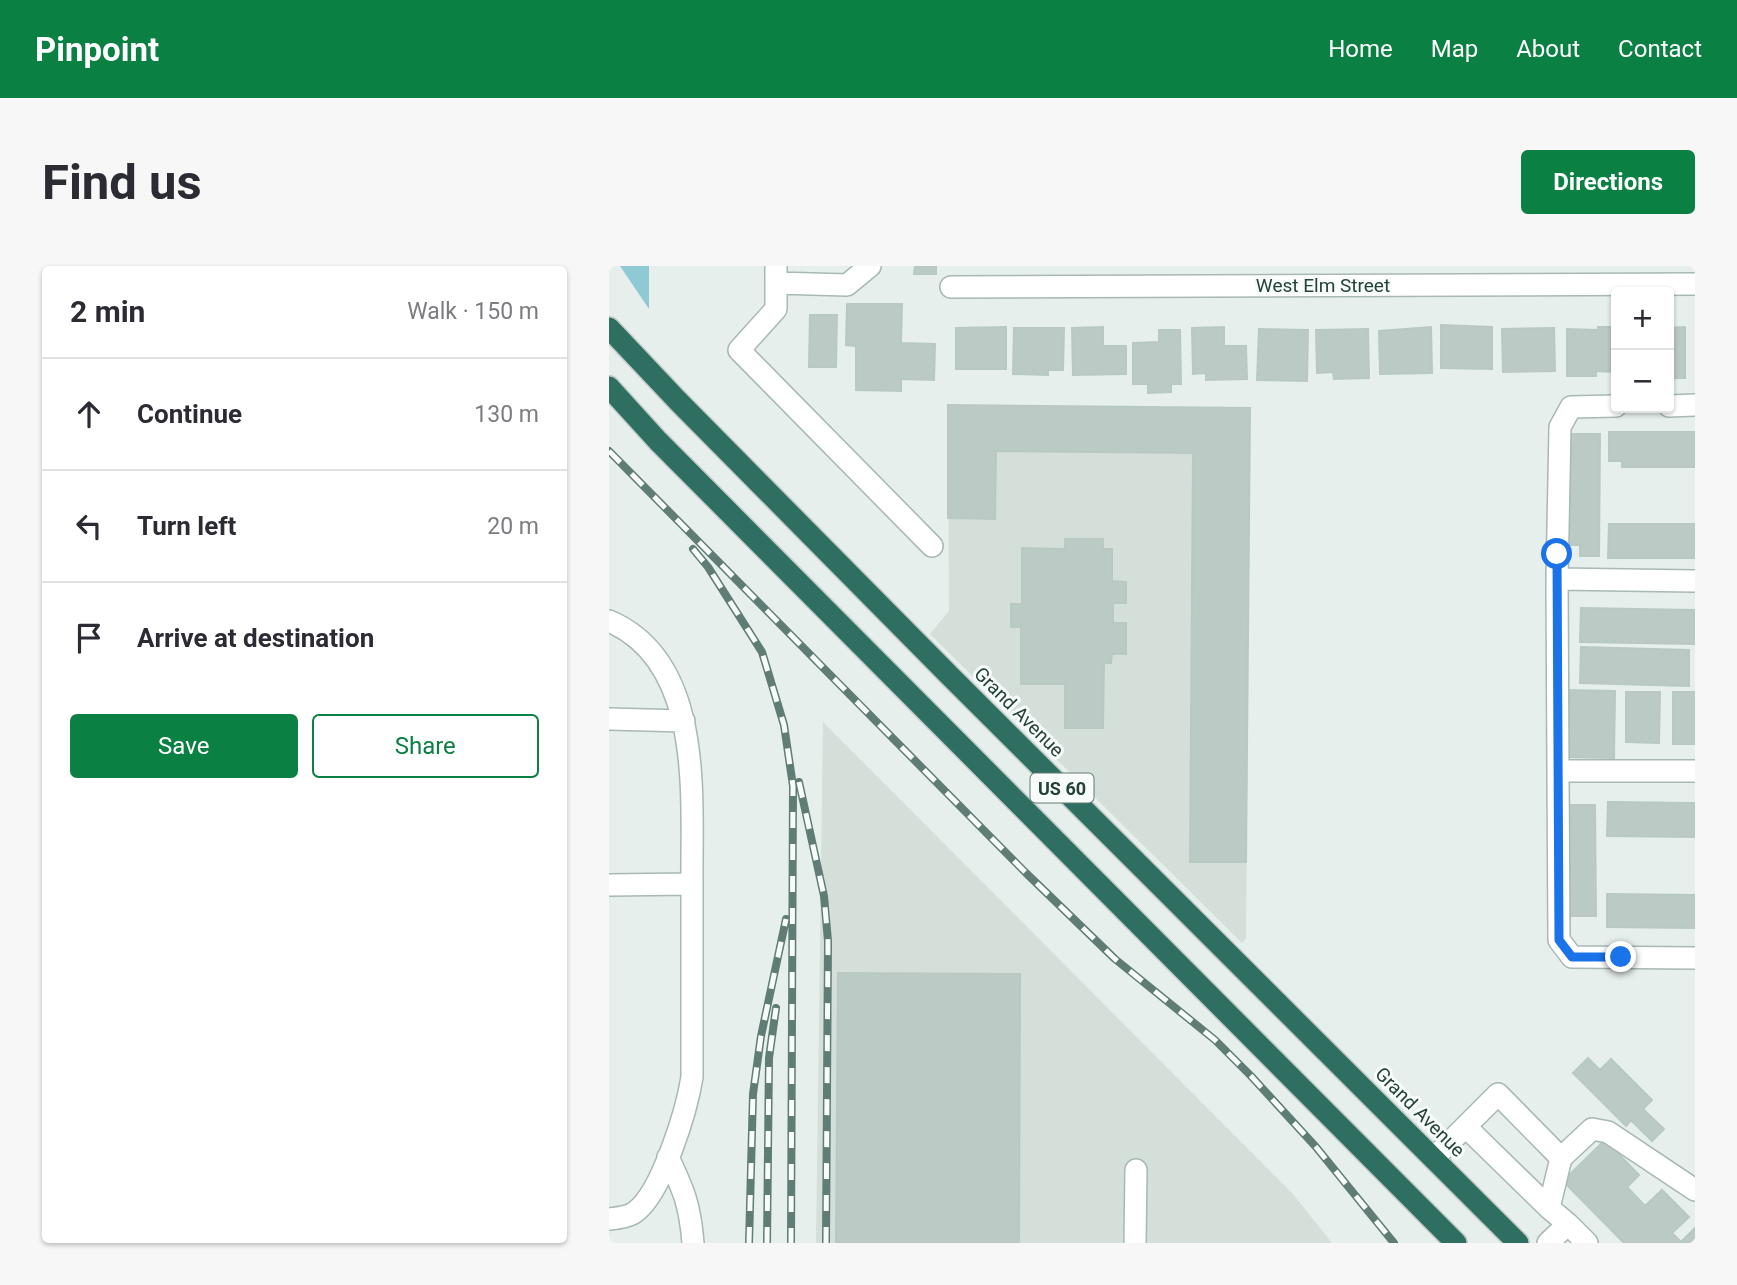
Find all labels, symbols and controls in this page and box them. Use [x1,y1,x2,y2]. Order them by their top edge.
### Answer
text: Pinpoint [35,30,159,69]
text: Home [1328,35,1393,63]
text: Map [1431,35,1478,63]
text: About [1516,35,1580,63]
text: Contact [1618,35,1702,63]
button: Directions [1521,150,1695,214]
text: Find us [42,154,202,211]
street label: West Elm Street [1256,274,1390,297]
map controls [1611,287,1674,413]
button: + [1611,287,1674,350]
text: 2 min [70,294,145,329]
text: Walk · 150 m [407,298,539,325]
button: − [1611,350,1674,413]
icon: ahead [70,395,108,433]
text: Continue [137,399,242,429]
text: 130 m [474,401,539,428]
icon: left [70,507,108,545]
text: Turn left [137,511,236,541]
text: 20 m [487,513,539,540]
route start [1541,538,1572,569]
icon: arrive [70,619,108,657]
text: Arrive at destination [137,623,374,653]
street label: Grand Avenue [969,662,1069,762]
button: Save [70,714,298,778]
button: Share [312,714,539,778]
road number: US 60 [1030,774,1093,802]
route end [1605,941,1636,972]
street label: Grand Avenue [1370,1062,1470,1162]

